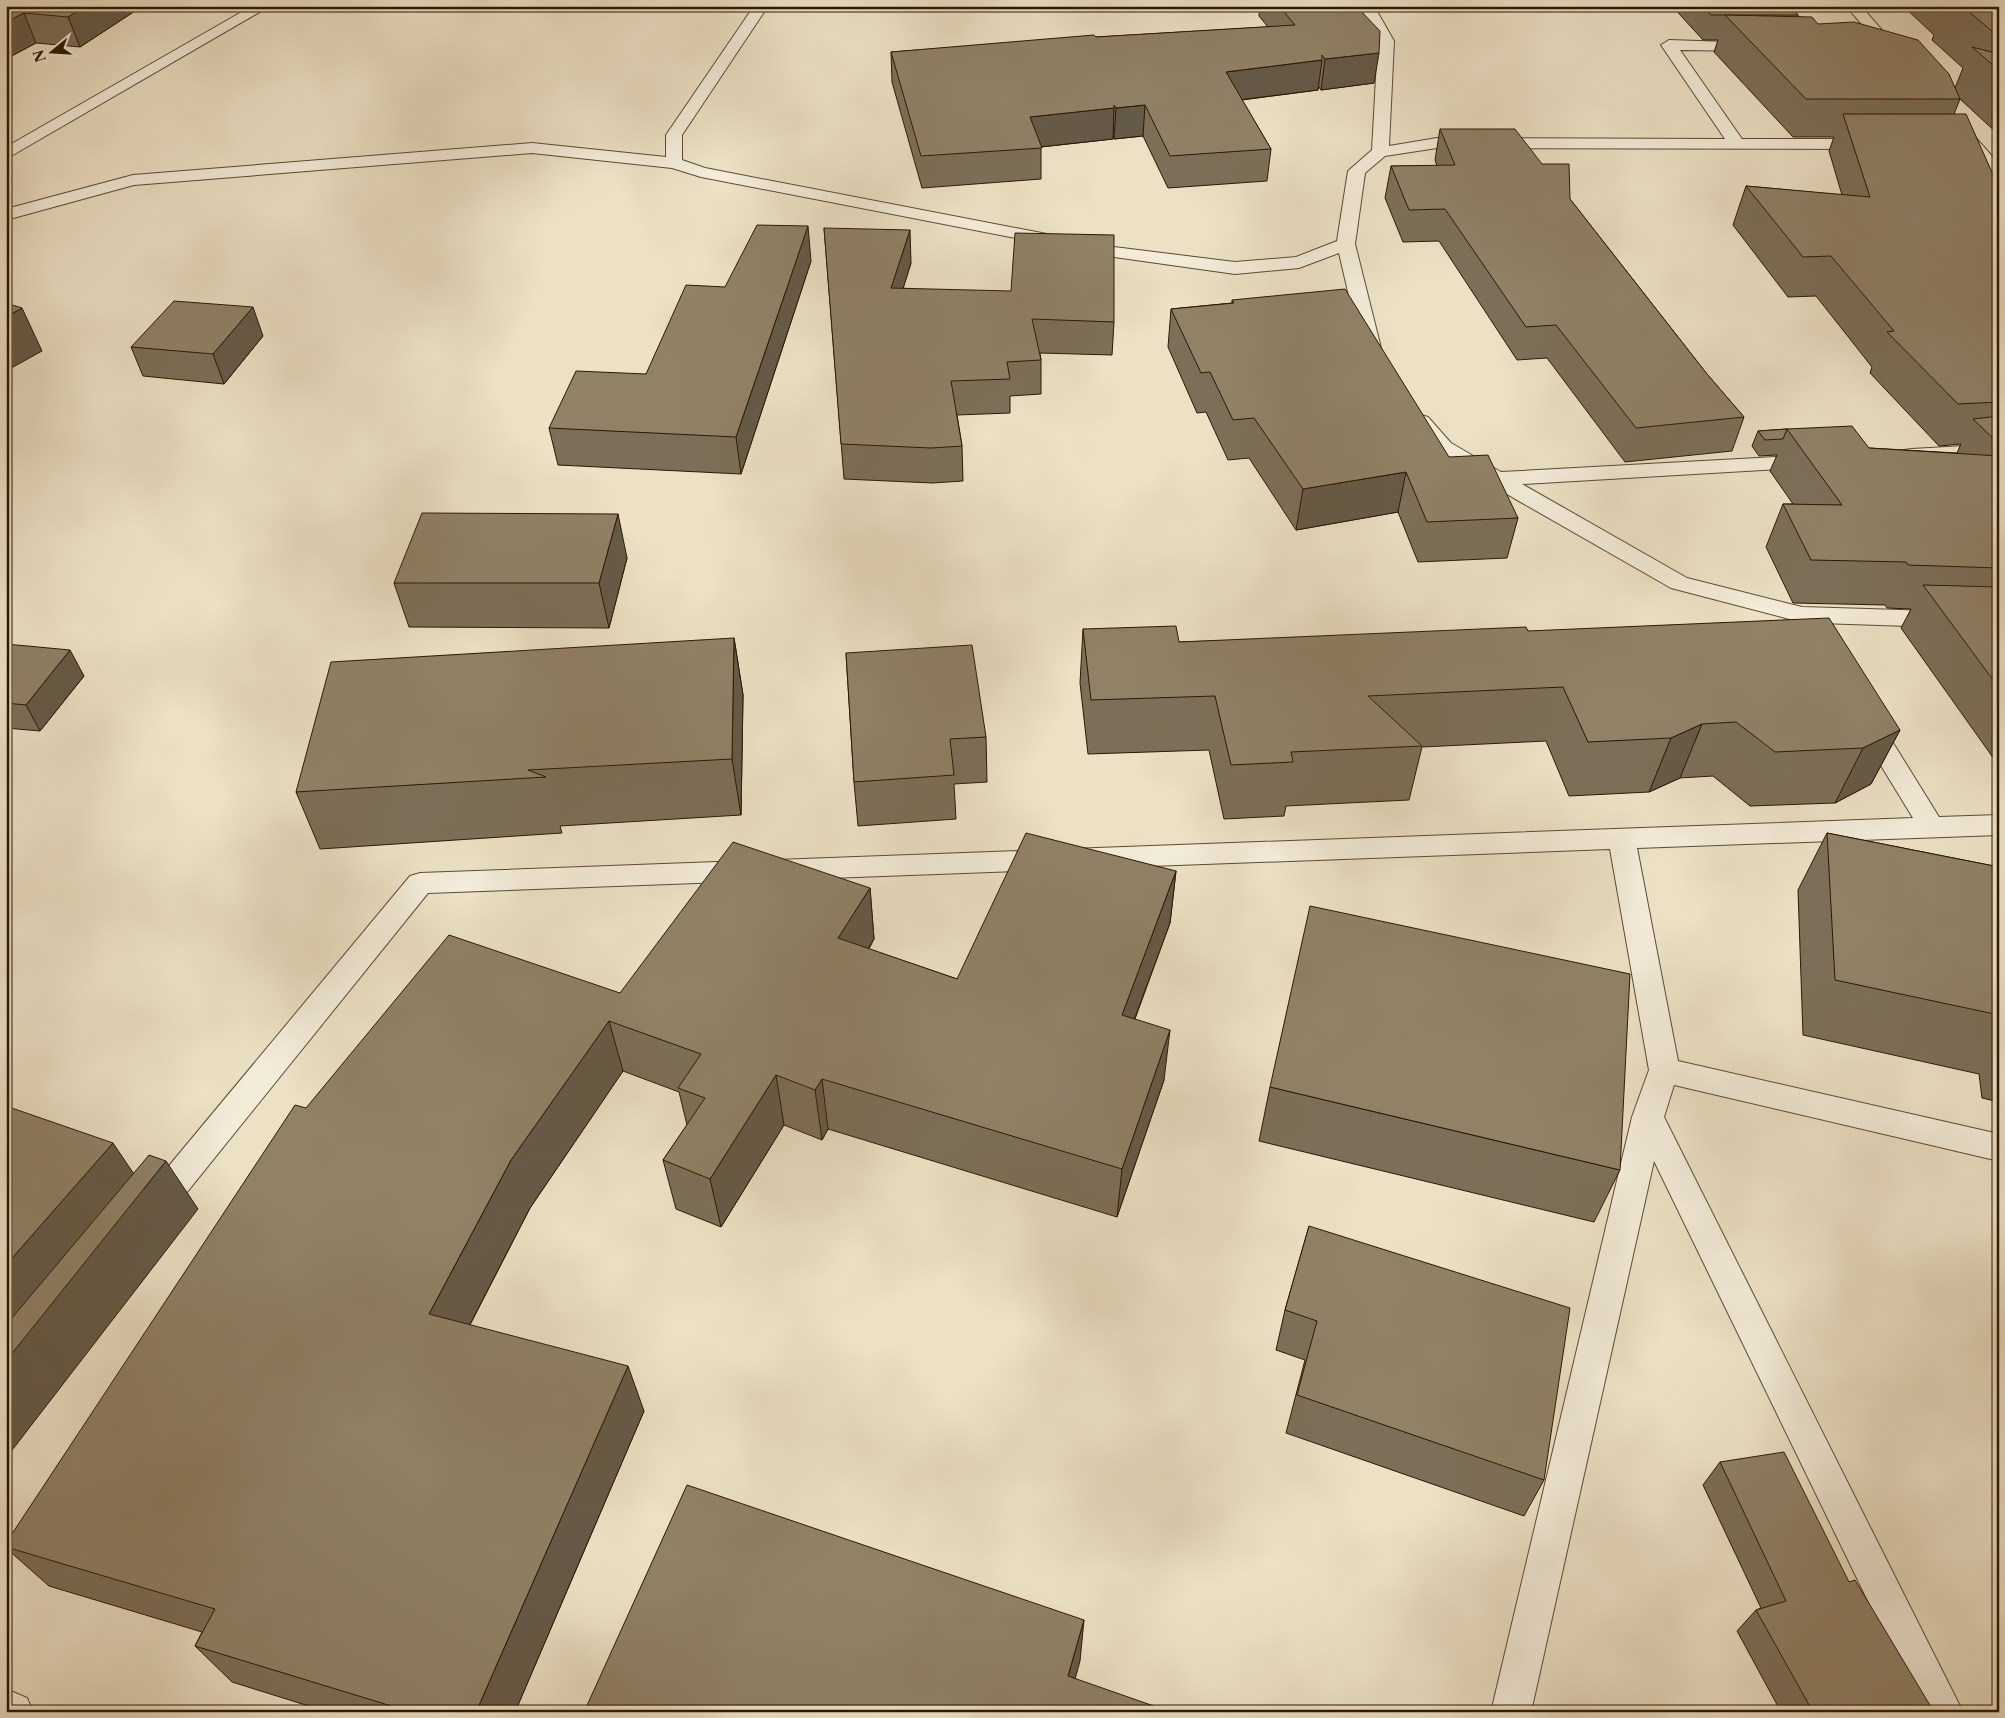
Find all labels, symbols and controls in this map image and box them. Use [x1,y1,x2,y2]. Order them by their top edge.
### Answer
north arrow [28,28,78,78]
text: N [29,47,50,65]

